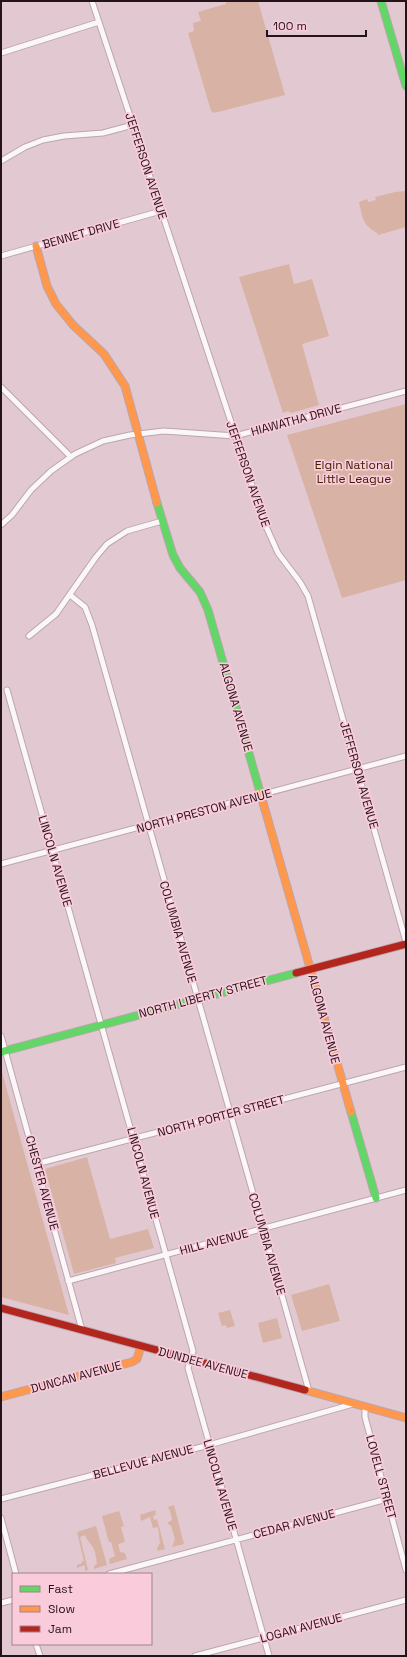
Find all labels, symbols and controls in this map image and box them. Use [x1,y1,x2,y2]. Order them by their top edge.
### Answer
scale bar [267,12,366,38]
text: 100 m [273,18,307,34]
street label: JEFFERSON AVENUE [121,111,171,222]
street label: BENNET DRIVE [40,215,122,253]
street label: HIAWATHA DRIVE [249,400,343,440]
street label: JEFFERSON AVENUE [222,419,274,529]
park label: Elgin National Little League [315,457,393,487]
street label: ALGONA AVENUE [216,661,256,754]
street label: JEFFERSON AVENUE [336,719,382,831]
street label: NORTH PRESTON AVENUE [135,785,274,837]
street label: LINCOLN AVENUE [34,813,76,909]
street label: COLUMBIA AVENUE [156,879,200,985]
street label: NORTH LIBERTY STREET [137,972,269,1022]
street label: ALGONA AVENUE [304,973,344,1066]
street label: NORTH PORTER STREET [156,1091,286,1141]
street label: LINCOLN AVENUE [123,1125,163,1221]
street label: CHESTER AVENUE [22,1134,62,1232]
street label: COLUMBIA AVENUE [245,1191,289,1297]
street label: HILL AVENUE [178,1225,250,1259]
street label: DUNDEE AVENUE [156,1343,250,1383]
street label: DUNCAN AVENUE [29,1357,124,1397]
street label: LOVELL STREET [362,1433,400,1521]
street label: LINCOLN AVENUE [199,1437,241,1533]
street label: BELLEVUE AVENUE [91,1441,195,1483]
street label: CEDAR AVENUE [251,1505,337,1543]
legend [12,1573,152,1645]
text: Fast [48,1581,73,1597]
text: Slow [48,1601,75,1617]
street label: LOGAN AVENUE [258,1609,344,1647]
text: Jam [48,1621,72,1637]

